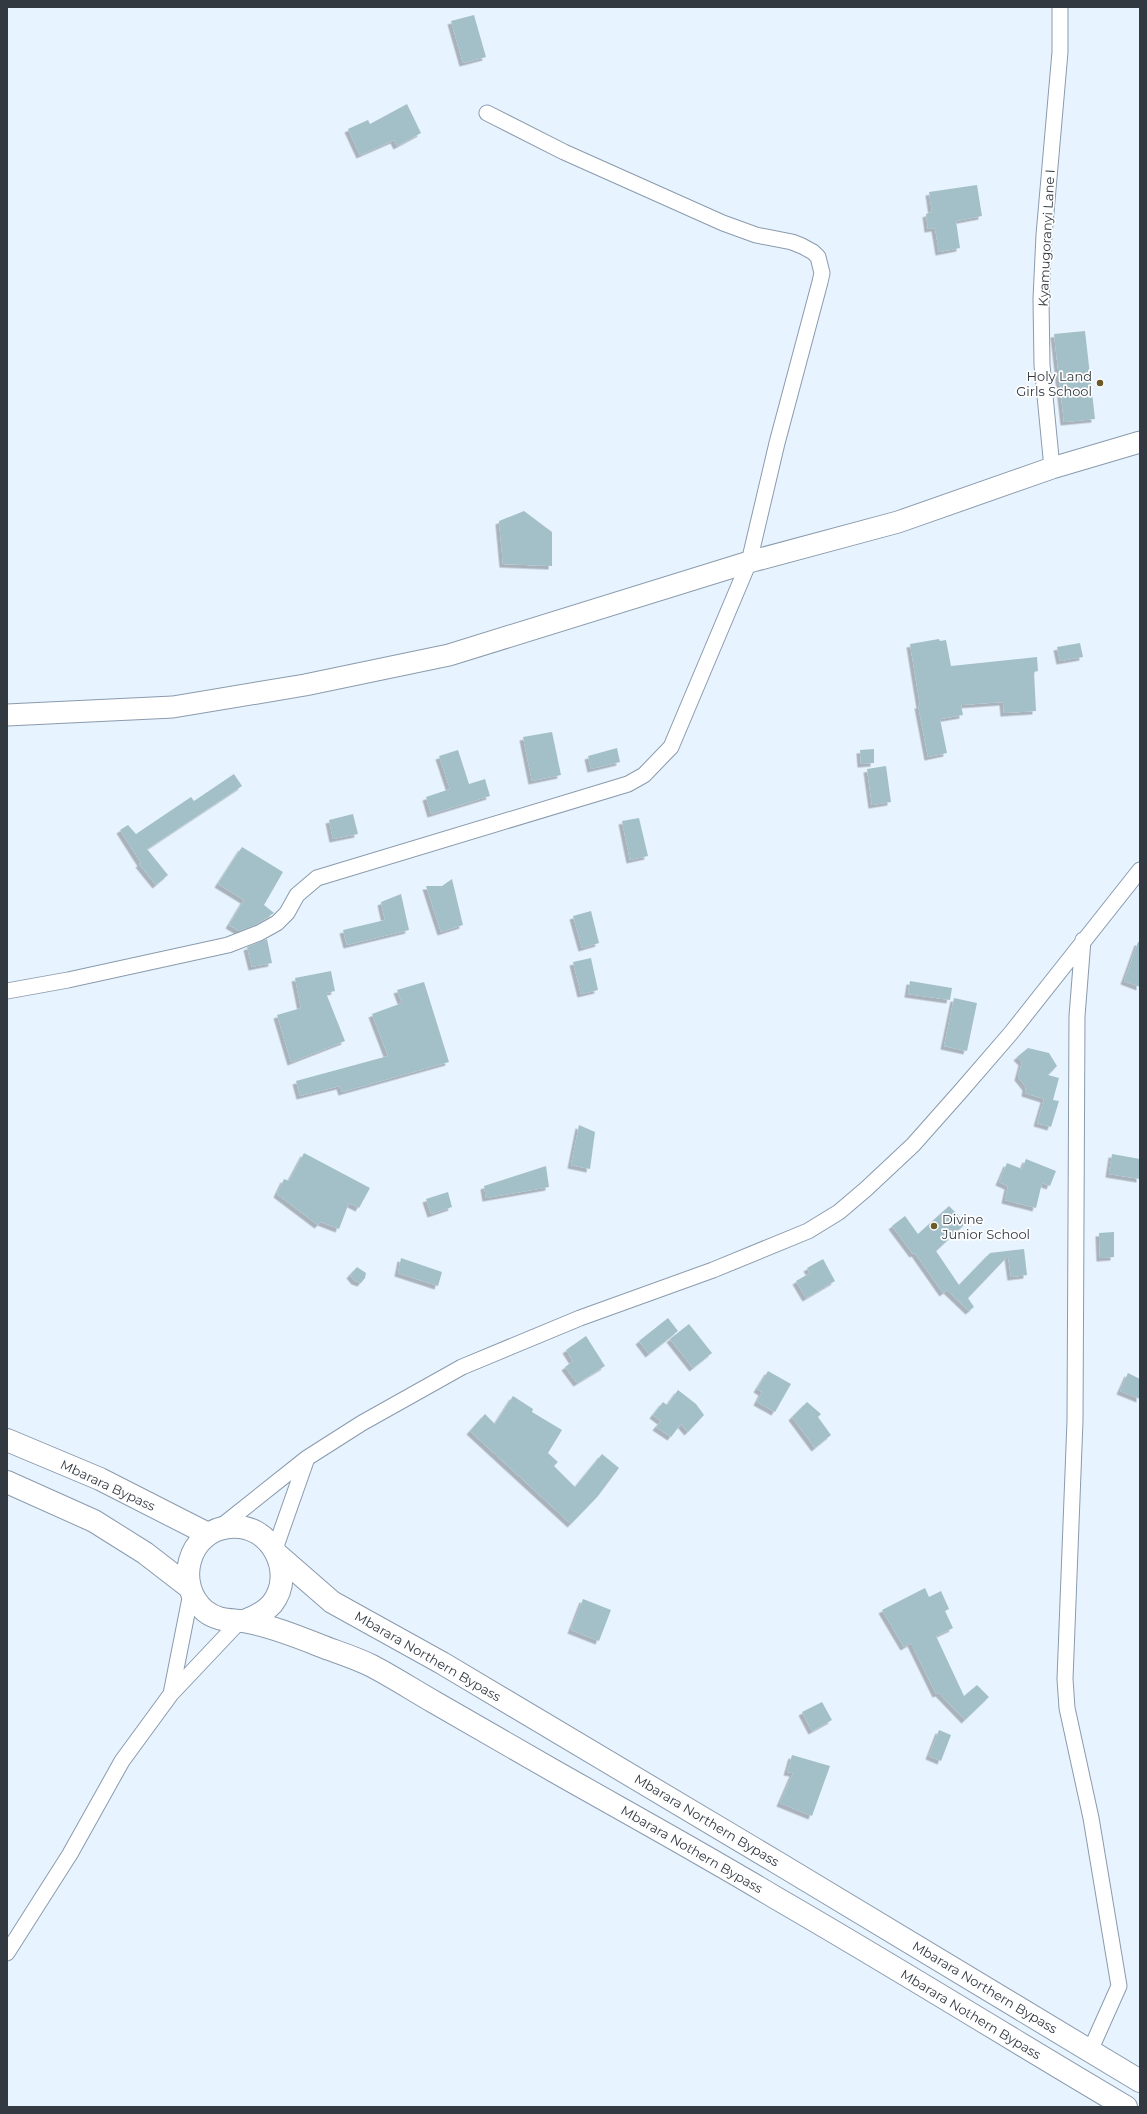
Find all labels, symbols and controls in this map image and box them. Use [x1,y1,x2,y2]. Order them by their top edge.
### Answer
street label: Kyamugoranyi Lane I [1034,169,1058,307]
place label: Holy Land Girls School [1016,368,1092,399]
marker: Holy Land Girls School [1095,378,1105,388]
place label: Divine Junior School [941,1211,1030,1242]
marker: Divine Junior School [929,1221,939,1231]
street label: Mbarara Bypass [58,1456,158,1514]
street label: Mbarara Northern Bypass [352,1607,504,1705]
street label: Mbarara Northern Bypass [632,1770,782,1870]
street label: Mbarara Nothern Bypass [618,1802,766,1896]
street label: Mbarara Northern Bypass [910,1937,1060,2037]
street label: Mbarara Nothern Bypass [898,1966,1044,2062]

